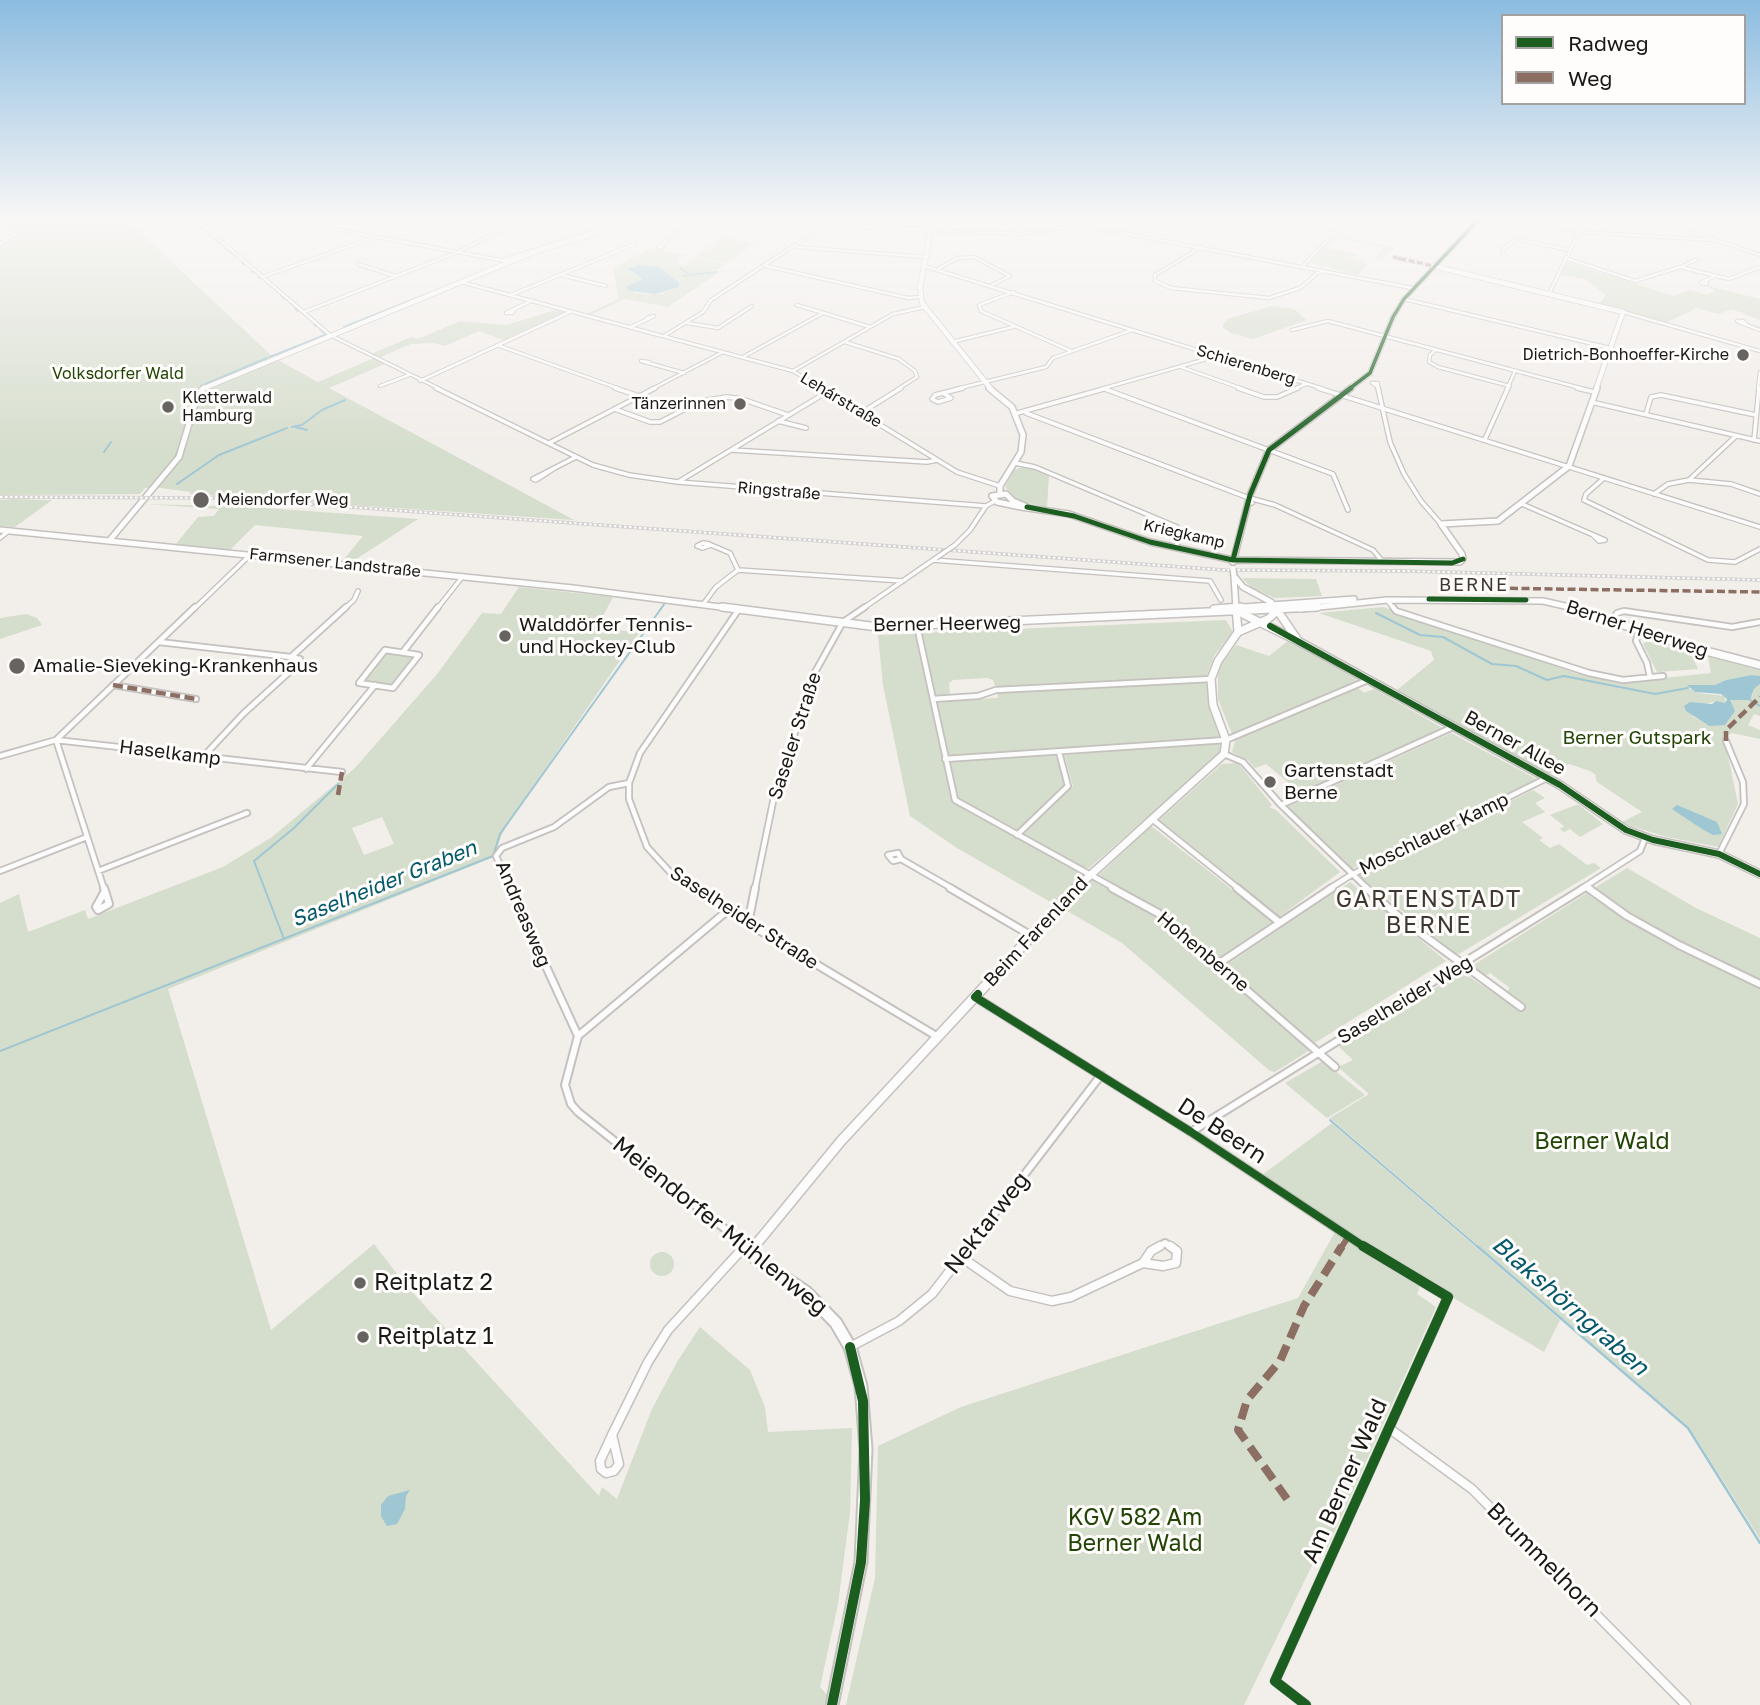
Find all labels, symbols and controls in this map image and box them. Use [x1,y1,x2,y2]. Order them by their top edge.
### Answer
legend [1501,14,1746,105]
text: Radweg [1568,30,1649,56]
text: Weg [1568,65,1612,91]
street label: Schierenberg [1194,341,1298,389]
place label: Dietrich-Bonhoeffer-Kirche [1522,345,1729,365]
marker: Dietrich-Bonhoeffer-Kirche [1735,347,1751,363]
park label: Volksdorfer Wald [52,364,184,384]
street label: Lehárstraße [797,368,885,432]
place label: Kletterwald Hamburg [182,388,272,426]
place label: Tänzerinnen [631,394,726,414]
marker: Tänzerinnen [732,396,748,412]
marker: Kletterwald Hamburg [160,399,176,415]
street label: Ringstraße [737,478,821,504]
marker: Meiendorfer Weg [191,490,211,510]
place label: Meiendorfer Weg [217,490,348,510]
street label: Kriegkamp [1142,515,1226,553]
street label: Farmsener Landstraße [248,544,422,582]
district label: BERNE [1440,574,1508,596]
street label: Berner Heerweg [1563,595,1711,663]
street label: Berner Heerweg [873,611,1021,637]
place label: Walddörfer Tennis- und Hockey-Club [519,614,692,658]
marker: Walddörfer Tennis- und Hockey-Club [497,628,513,644]
place label: Amalie-Sieveking-Krankenhaus [33,655,318,677]
marker: Amalie-Sieveking-Krankenhaus [7,656,27,676]
street label: Saseler Straße [764,670,826,802]
street label: Berner Allee [1460,706,1570,780]
park label: Berner Gutspark [1562,727,1712,749]
street label: Haselkamp [118,735,222,771]
place label: Gartenstadt Berne [1284,760,1394,804]
marker: Gartenstadt Berne [1262,774,1278,790]
street label: Moschlauer Kamp [1356,788,1512,880]
water label: Saselheider Graben [288,835,480,933]
street label: Andreasweg [490,858,556,970]
street label: Saselheider Straße [666,862,822,974]
street label: Beim Farenland [979,872,1093,992]
district label: GARTENSTADT BERNE [1337,886,1521,940]
street label: Hohenberne [1152,907,1254,997]
street label: Saselheider Weg [1334,951,1476,1049]
street label: De Beern [1172,1092,1272,1170]
park label: Berner Wald [1534,1128,1670,1156]
street label: Meiendorfer Mühlenweg [607,1131,833,1321]
street label: Nektarweg [939,1167,1035,1279]
water label: Blakshörngraben [1486,1230,1654,1382]
place label: Reitplatz 2 [374,1269,493,1297]
marker: Reitplatz 2 [352,1275,368,1291]
place label: Reitplatz 1 [377,1323,494,1351]
marker: Reitplatz 1 [355,1329,371,1345]
street label: Am Berner Wald [1296,1395,1394,1567]
street label: Brummelhorn [1481,1497,1607,1623]
park label: KGV 582 Am Berner Wald [1067,1504,1203,1558]

